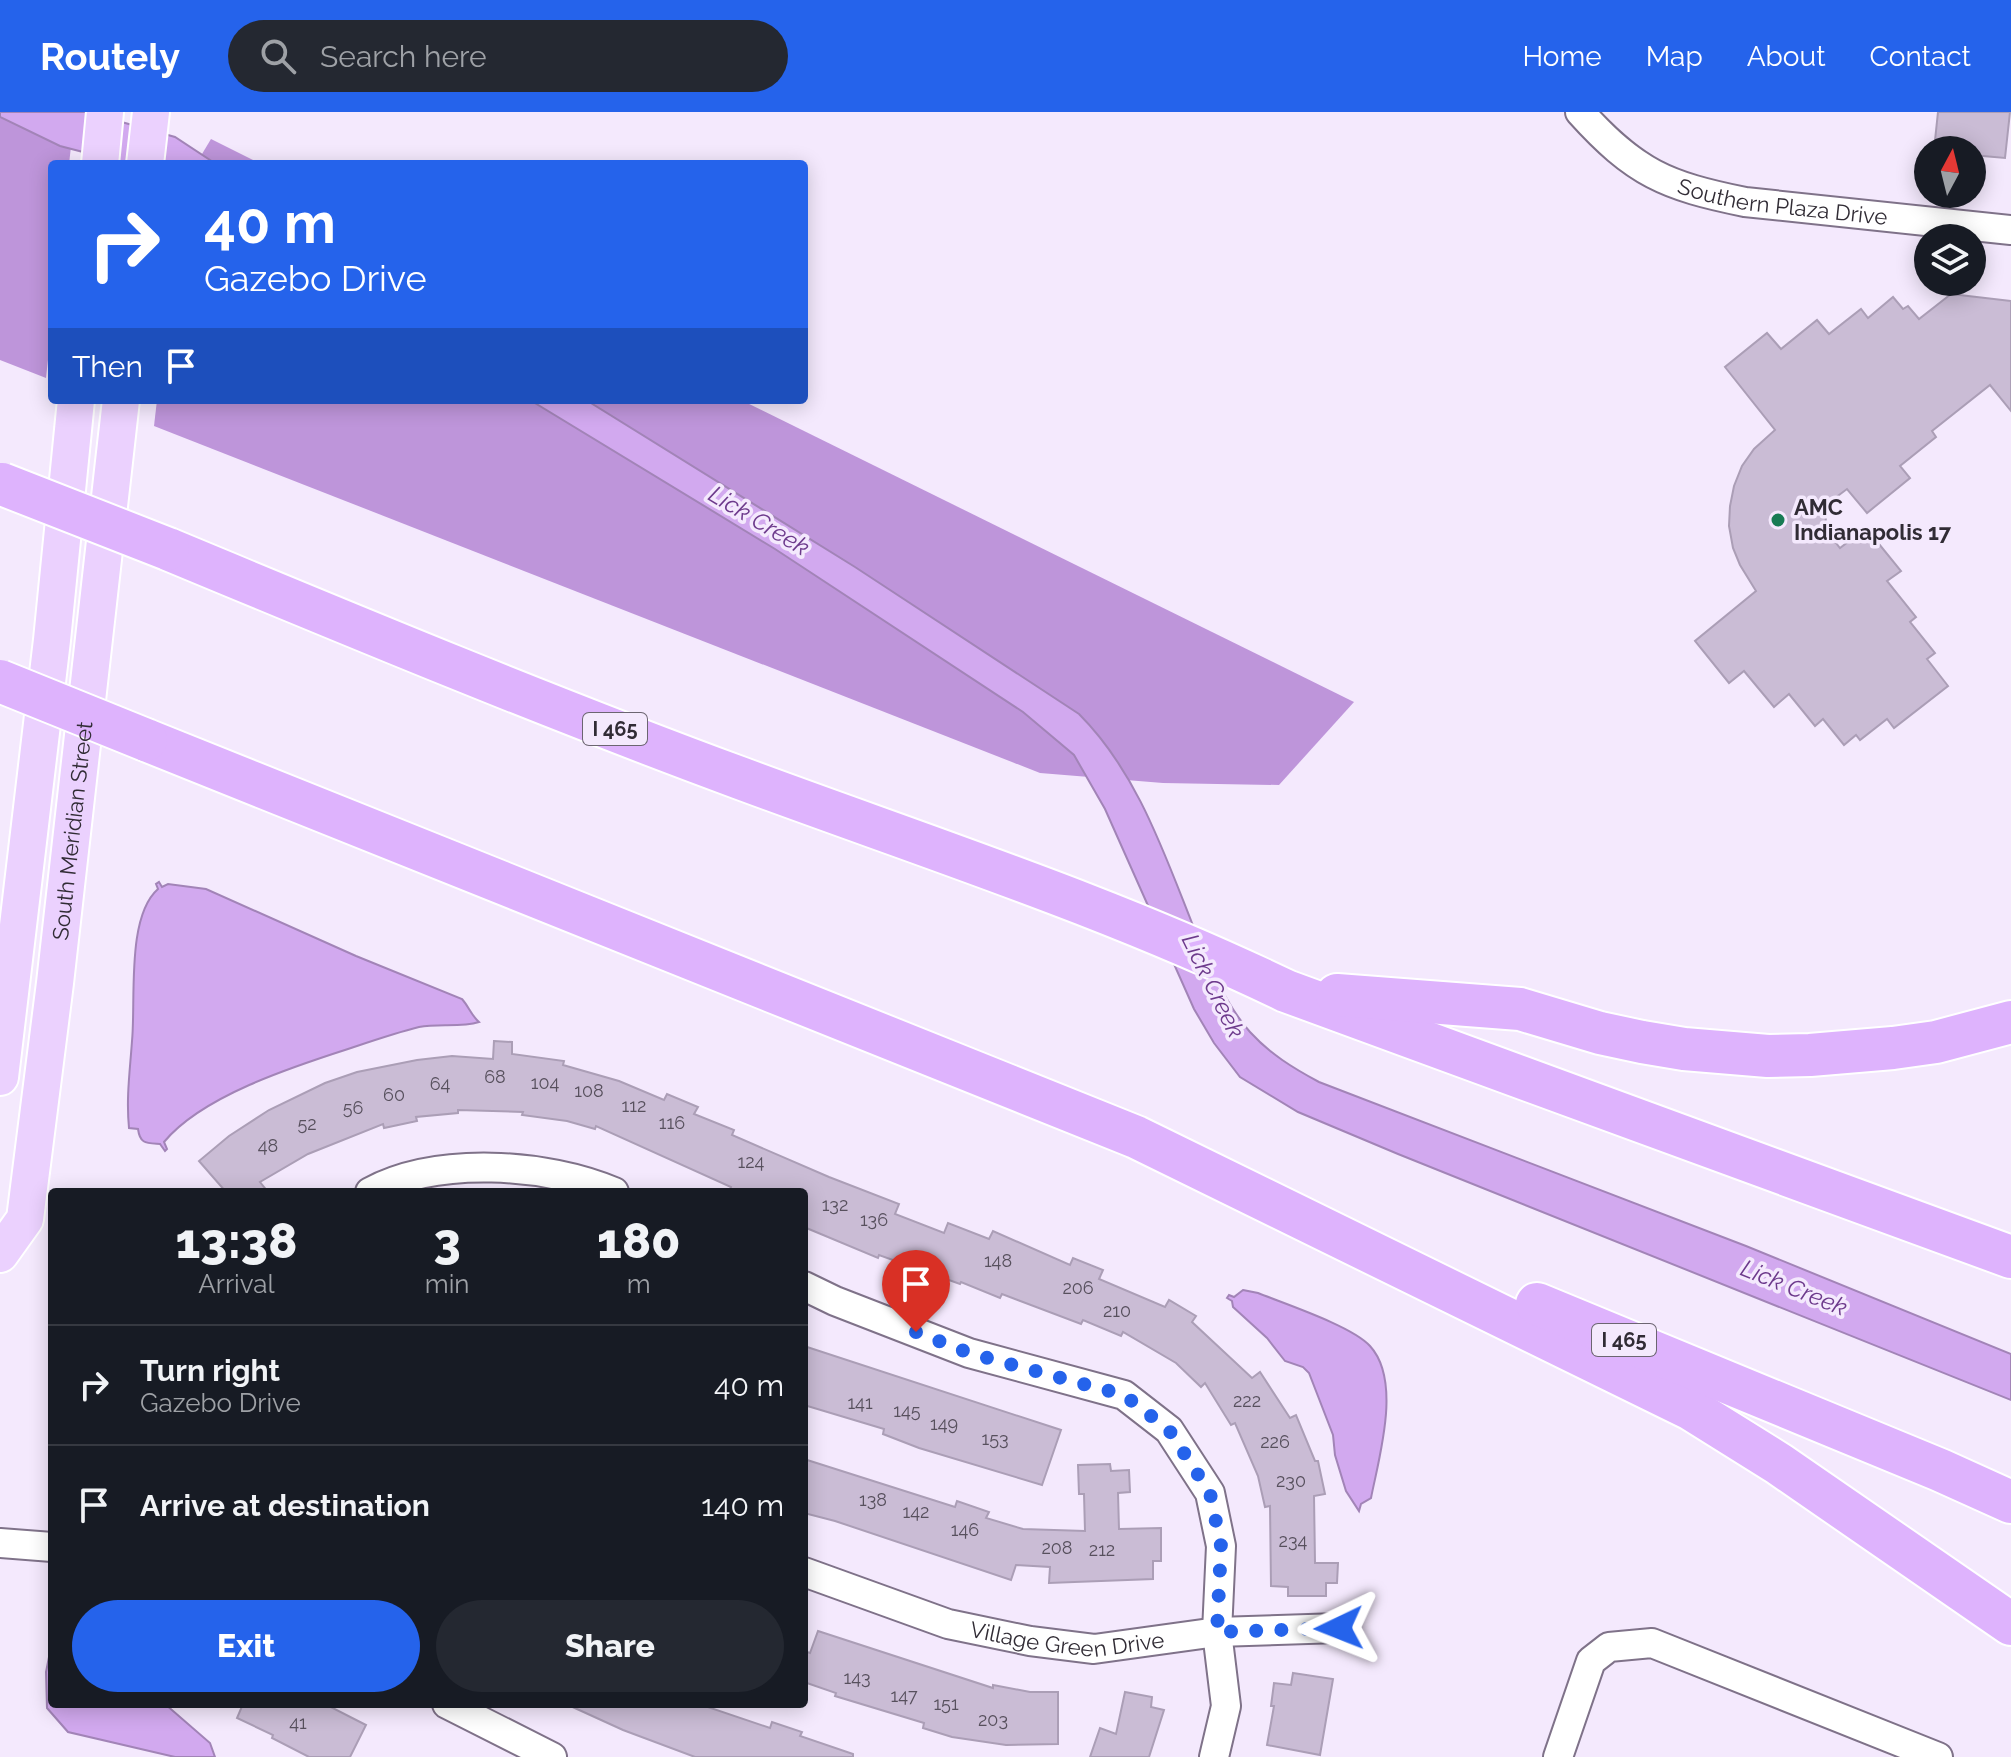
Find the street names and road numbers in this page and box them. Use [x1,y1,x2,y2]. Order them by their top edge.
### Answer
street label: Southern Plaza Drive [1675,173,1889,230]
road number: I 465 [583,713,647,745]
street label: South Meridian Street [47,720,98,942]
road number: I 465 [1592,1324,1656,1356]
street label: Village Green Drive [968,1616,1166,1662]

